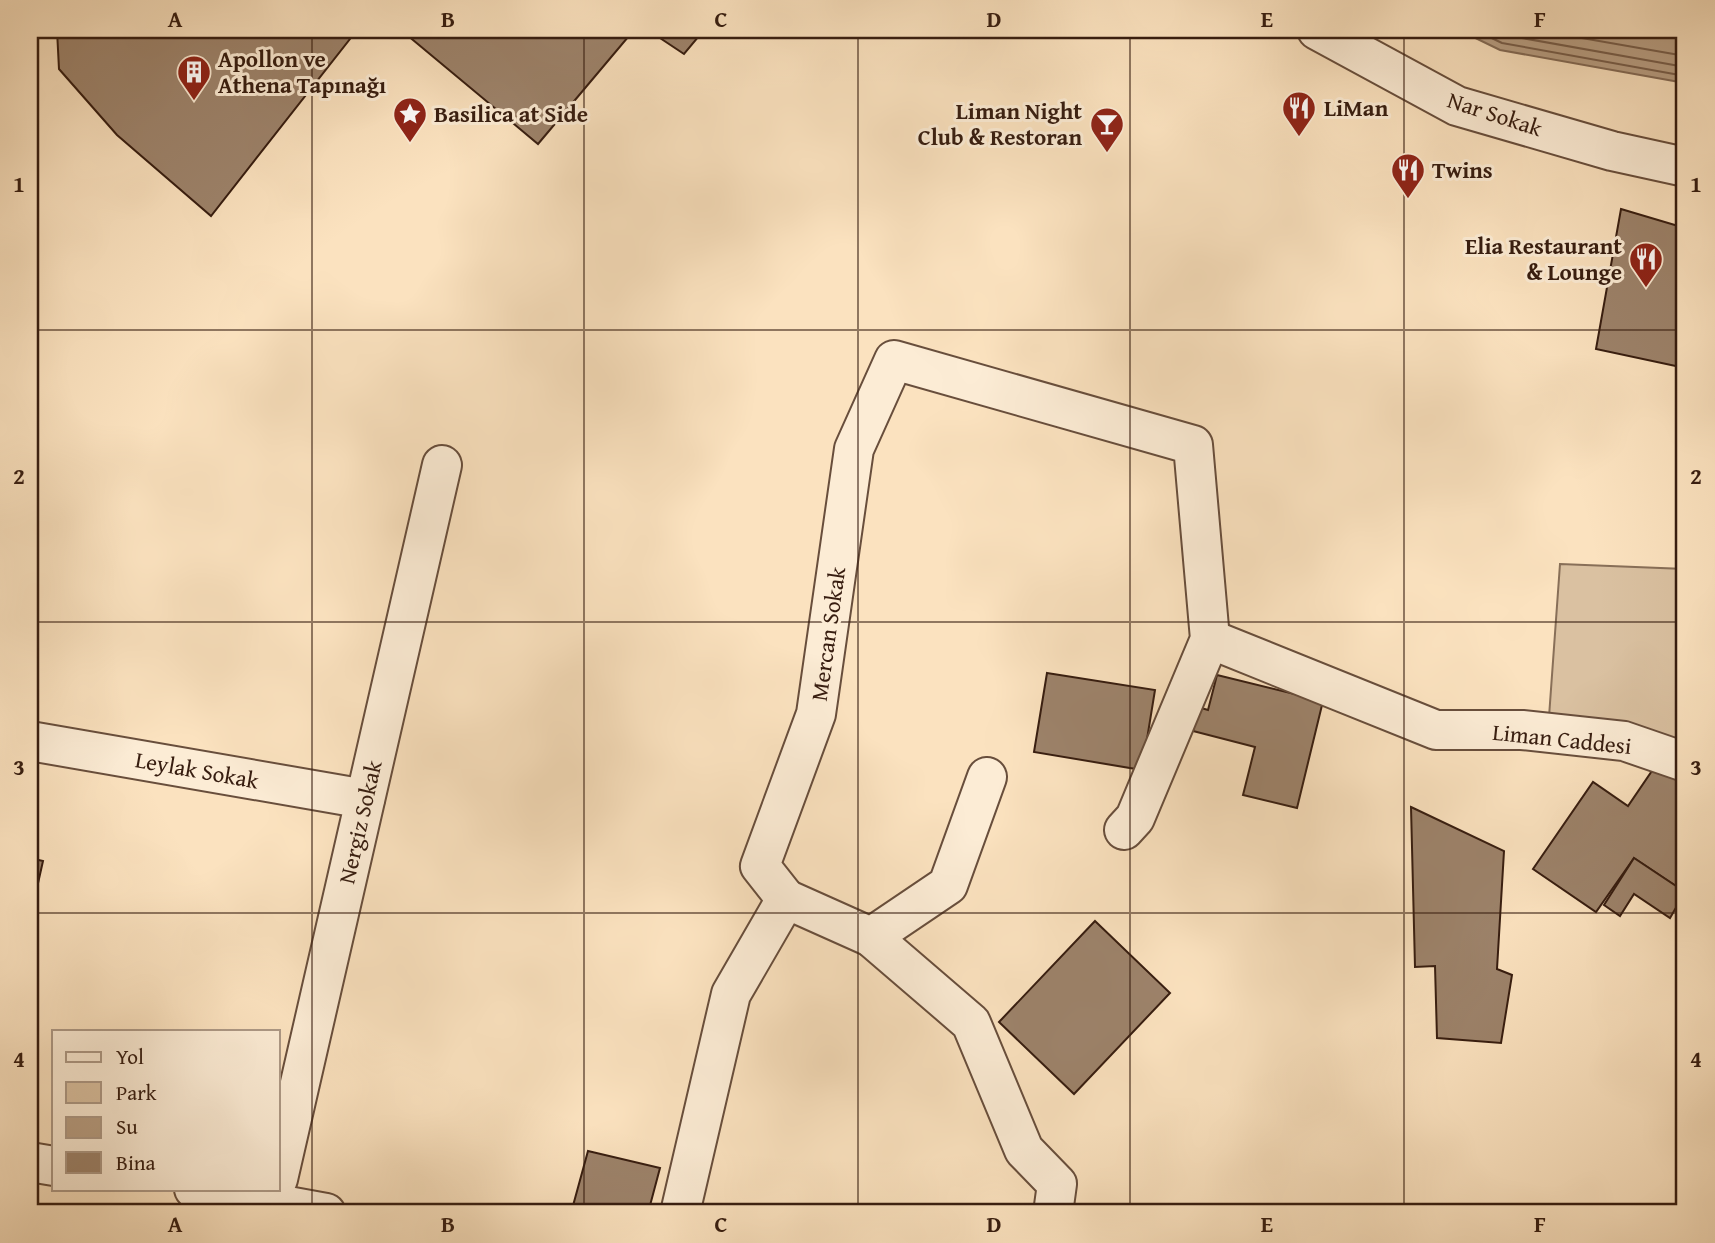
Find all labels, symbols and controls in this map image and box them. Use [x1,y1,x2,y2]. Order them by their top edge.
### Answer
text: A [168,2,183,35]
text: B [441,2,455,35]
text: C [714,2,728,35]
text: D [987,2,1002,35]
text: E [1261,2,1273,35]
text: F [1534,2,1546,35]
place label: Apollon ve Athena Tapınağı [218,42,386,101]
building icon: Apollon ve Athena Tapınağı [175,53,213,102]
street label: Nar Sokak [1444,83,1547,144]
restaurant icon: LiMan [1280,89,1318,138]
place label: LiMan [1324,91,1389,124]
place label: Liman Night Club & Restoran [918,94,1082,153]
place icon: Basilica at Side [391,95,429,144]
place label: Basilica at Side [434,97,588,130]
bar icon: Liman Night Club & Restoran [1088,105,1126,154]
restaurant icon: Twins [1389,151,1427,200]
place label: Twins [1432,153,1493,186]
text: 1 [13,167,25,200]
text: 1 [1690,167,1702,200]
place label: Elia Restaurant & Lounge [1465,229,1622,288]
restaurant icon: Elia Restaurant & Lounge [1627,240,1665,289]
text: 2 [13,459,25,492]
text: 2 [1690,459,1702,492]
street label: Mercan Sokak [802,564,853,703]
street label: Liman Caddesi [1491,715,1633,762]
street label: Leylak Sokak [133,742,262,797]
text: 3 [13,750,25,783]
text: 3 [1690,750,1702,783]
street label: Nergiz Sokak [329,757,390,887]
legend [52,1030,280,1190]
text: Yol [116,1041,144,1072]
text: 4 [13,1042,25,1075]
text: 4 [1690,1042,1702,1075]
text: Park [116,1077,157,1108]
text: Su [116,1111,138,1142]
text: Bina [116,1147,156,1178]
text: A [168,1207,183,1240]
text: B [441,1207,455,1240]
text: C [714,1207,728,1240]
text: D [987,1207,1002,1240]
text: E [1261,1207,1273,1240]
text: F [1534,1207,1546,1240]

